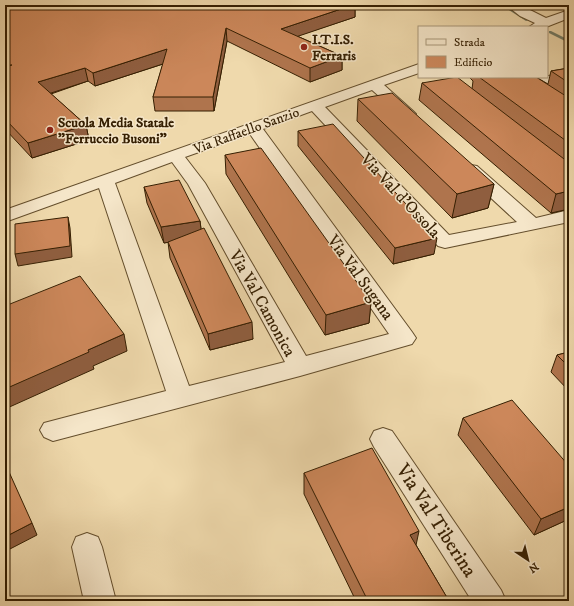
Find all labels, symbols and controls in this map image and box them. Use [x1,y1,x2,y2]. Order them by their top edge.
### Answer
legend [418,26,548,78]
place label: I.T.I.S. Ferraris [312,31,356,65]
text: Strada [454,35,486,50]
marker: I.T.I.S. Ferraris [299,42,309,52]
text: Edificio [454,55,493,70]
street label: Via Raffaello Sanzio [190,103,302,159]
place label: Scuola Media Statale "Ferruccio Busoni" [58,114,174,148]
marker: Scuola Media Statale "Ferruccio Busoni" [45,125,55,135]
street label: Via Val d'Ossola [355,148,446,243]
street label: Via Val Sugana [321,230,399,325]
street label: Via Val Camonica [223,245,301,361]
street label: Via Val Tiberina [389,459,482,583]
north arrow [508,540,548,580]
text: N [525,559,541,576]

